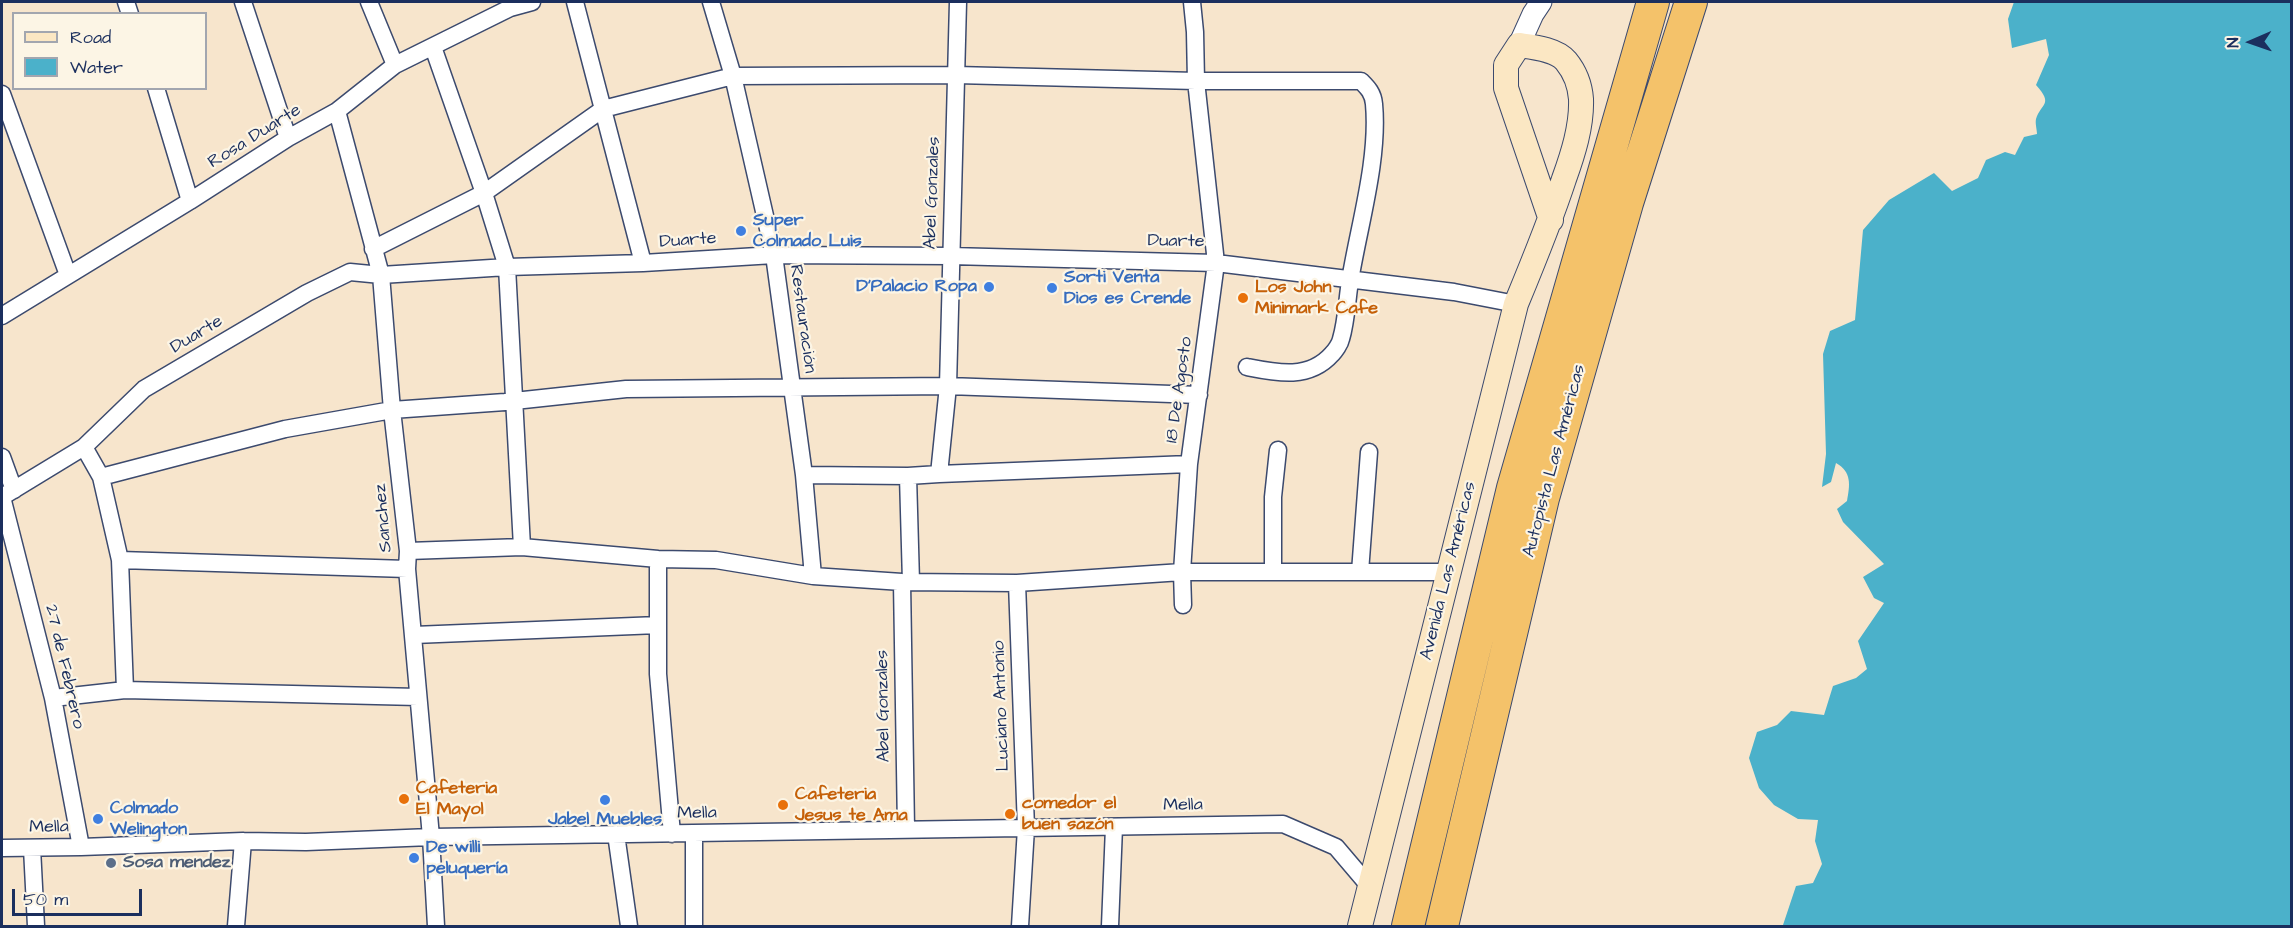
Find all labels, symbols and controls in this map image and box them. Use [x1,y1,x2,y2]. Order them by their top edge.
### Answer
legend [12,12,207,90]
north arrow [2221,12,2281,72]
text: Road [70,25,111,50]
text: N [2222,37,2244,48]
text: Water [70,55,123,80]
street label: Rosa Duarte [205,100,305,174]
street label: Abel Gonzales [920,136,946,250]
place label: Super Colmado Luis [753,210,862,252]
marker: Super Colmado Luis [734,224,748,238]
street label: Duarte [659,228,717,254]
street label: Duarte [1147,231,1205,253]
street label: Restauración [784,263,820,375]
place label: Sorti Venta Dios es Crende [1064,267,1191,310]
place label: D'Palacio Ropa [856,276,977,298]
place label: Los John Minimark Cafe [1255,277,1378,320]
marker: D'Palacio Ropa [982,280,996,294]
marker: Sorti Venta Dios es Crende [1045,281,1059,295]
marker: Los John Minimark Cafe [1236,291,1250,305]
street label: Duarte [167,311,227,359]
street label: 18 De Agosto [1162,335,1198,445]
street label: Autopista Las Américas [1519,362,1591,560]
street label: Avenida Las Américas [1416,479,1482,663]
street label: Sanchez [370,483,398,553]
street label: 27 de Febrero [39,603,89,731]
street label: Luciano Antonio [989,640,1015,772]
street label: Abel Gonzales [872,649,896,763]
place label: Cafeteria El Mayol [416,778,497,820]
place label: Cafeteria Jesus te Ama [795,784,908,826]
marker: Cafeteria El Mayol [397,792,411,806]
marker: Jabel Muebles [598,793,612,807]
place label: comedor el buen sazón [1022,793,1116,836]
street label: Mella [1163,795,1203,817]
place label: Colmado Welington [110,798,187,840]
marker: Cafeteria Jesus te Ama [776,798,790,812]
street label: Mella [677,803,717,825]
marker: comedor el buen sazón [1003,807,1017,821]
place label: Jabel Muebles [548,809,662,831]
marker: Colmado Welington [91,812,105,826]
street label: Mella [29,817,69,839]
place label: De willi peluquería [426,837,508,880]
marker: De willi peluquería [407,851,421,865]
place label: Sosa mendez [123,852,231,874]
marker: Sosa mendez [104,856,118,870]
scale bar [15,877,146,915]
text: 50 m [23,887,68,912]

